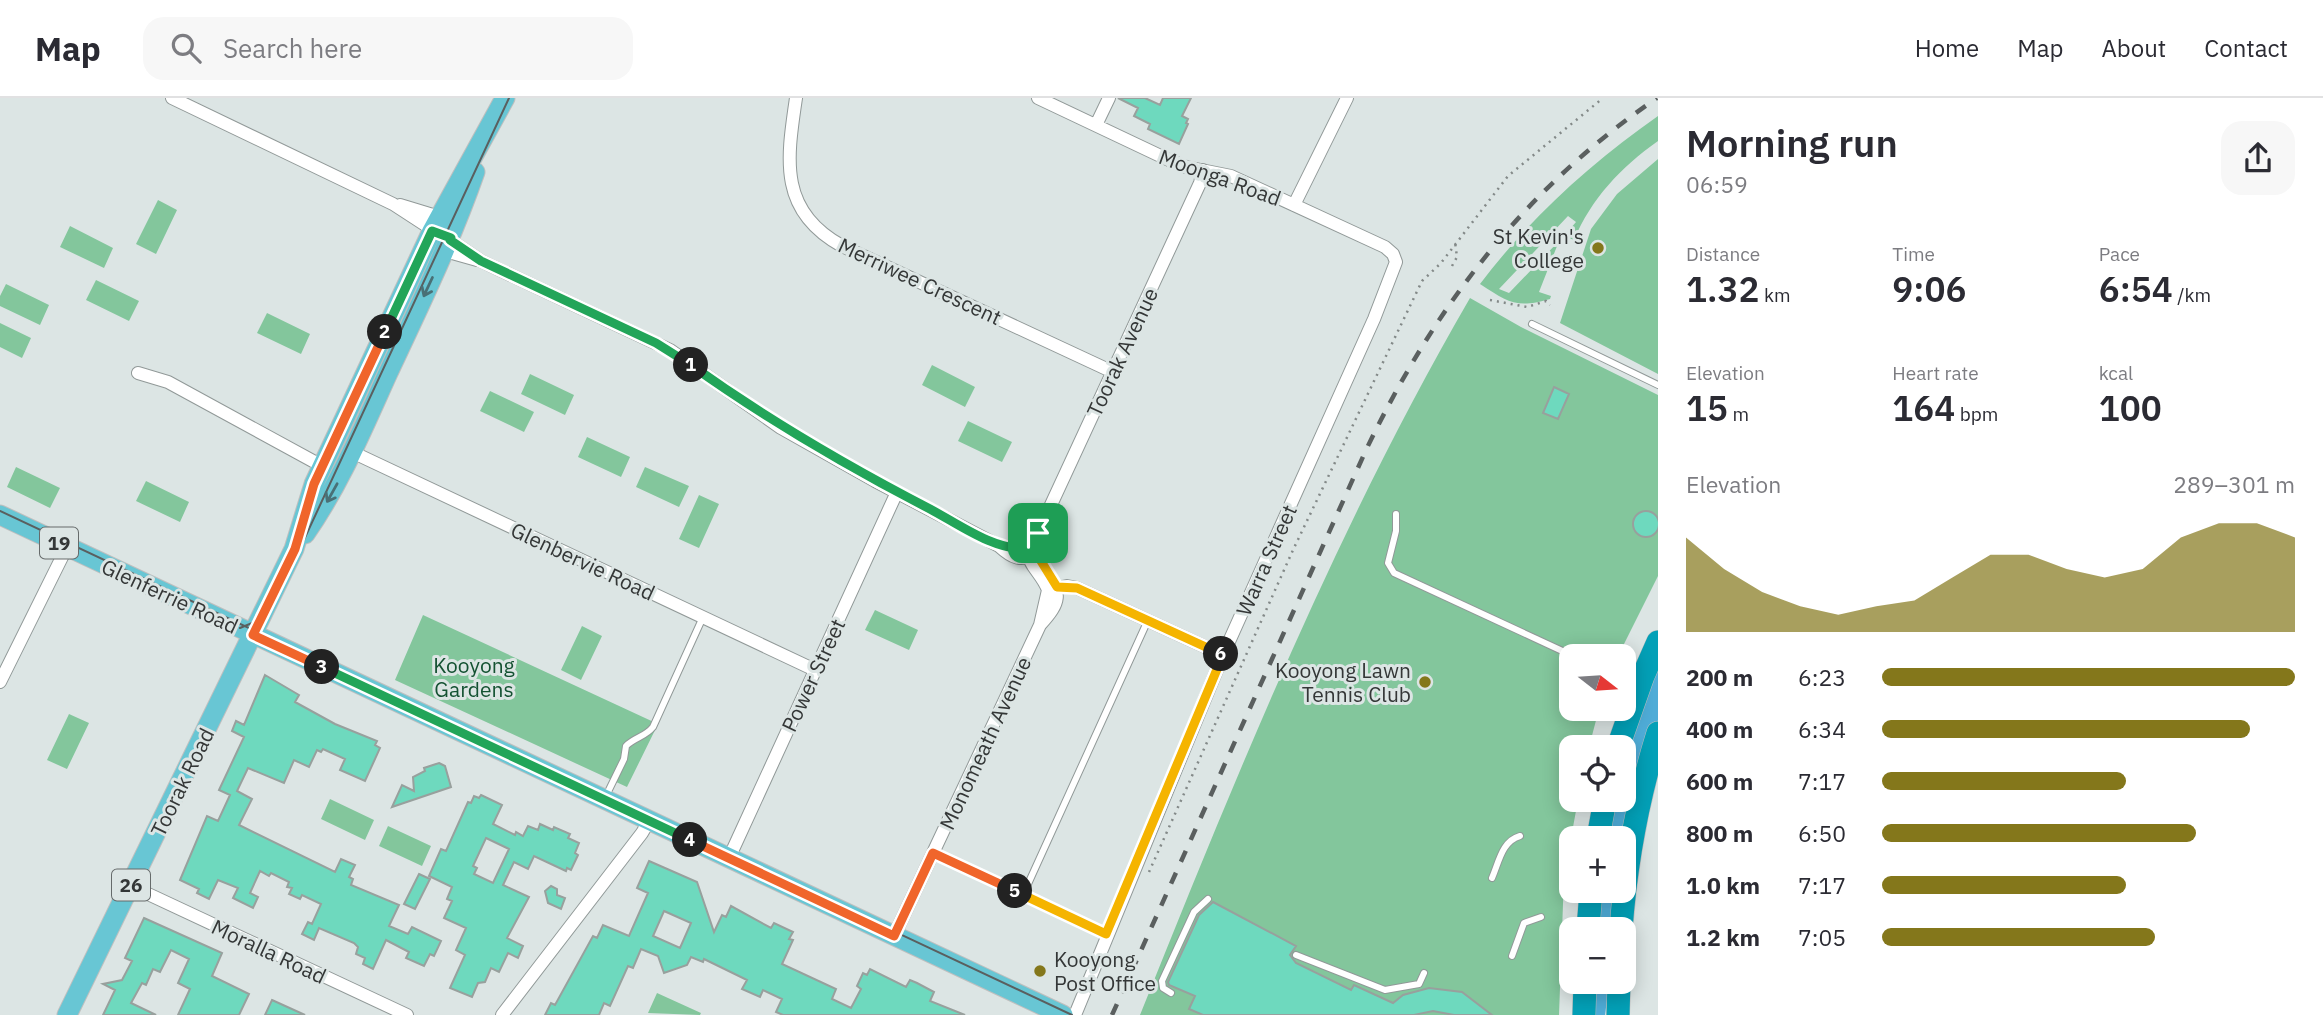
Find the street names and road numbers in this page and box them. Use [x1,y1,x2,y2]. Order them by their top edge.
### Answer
street label: Moonga Road [1155,142,1285,212]
street label: Merriwee Crescent [834,231,1006,331]
street label: Toorak Avenue [1080,283,1164,421]
street label: Warra Street [1229,500,1303,620]
street label: Glenbervie Road [507,515,659,607]
road number: 19 [40,528,78,558]
street label: Glenferrie Road [97,552,243,640]
street label: Power Street [775,614,851,736]
street label: Monomeath Avenue [933,652,1037,834]
street label: Toorak Road [144,723,220,841]
road number: 26 [112,870,150,900]
street label: Moralla Road [207,912,331,990]

